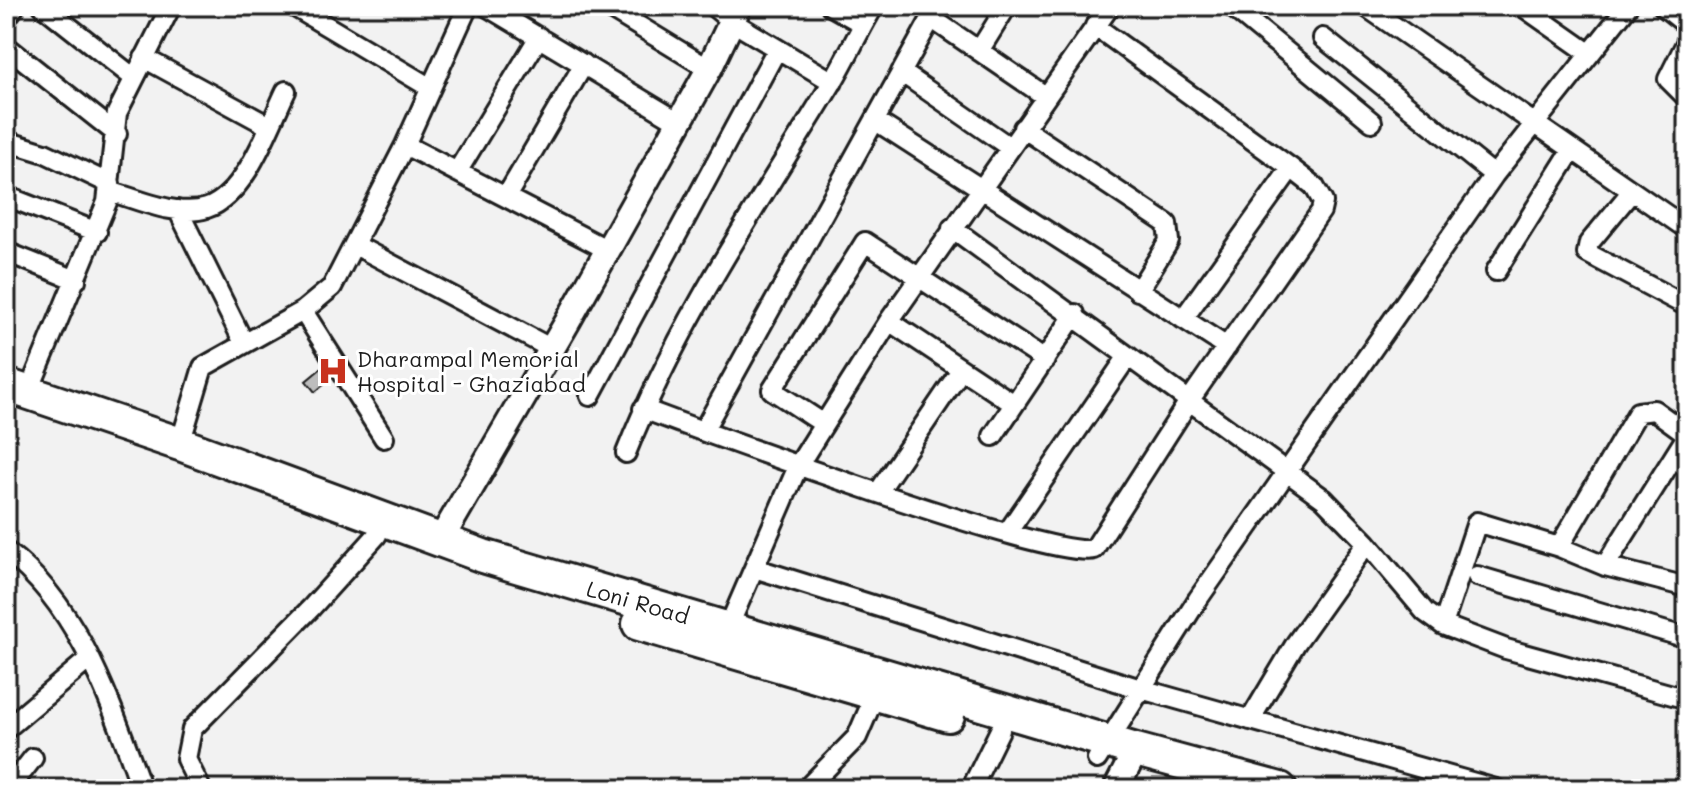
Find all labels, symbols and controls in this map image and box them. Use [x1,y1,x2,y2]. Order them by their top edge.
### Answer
place label: Dharampal Memorial Hospital - Ghaziabad [357,344,586,398]
hospital icon: Dharampal Memorial Hospital - Ghaziabad [316,354,350,388]
street label: Loni Road [583,574,693,630]

